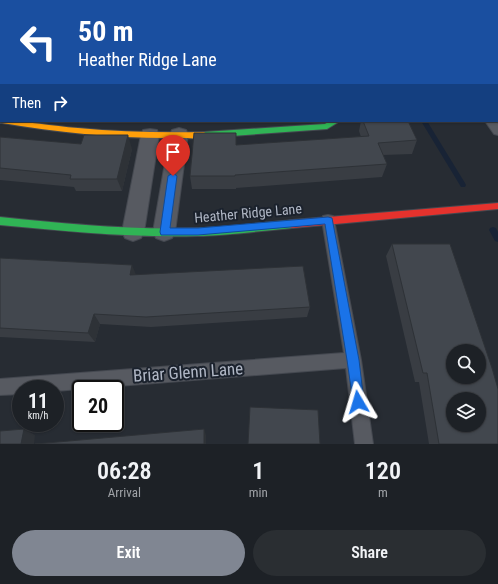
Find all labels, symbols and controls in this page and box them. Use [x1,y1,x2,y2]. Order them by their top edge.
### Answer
text: 50 m [78,15,134,48]
icon: left [12,16,64,68]
text: Heather Ridge Lane [78,49,217,70]
icon: right [49,92,71,114]
text: Then [12,94,41,112]
pin [156,135,190,176]
icon: arrive [162,141,184,163]
street label: Heather Ridge Lane [194,200,303,226]
map controls [446,344,486,432]
button: search [446,344,486,384]
street label: Briar Glenn Lane [132,358,244,386]
speed limit sign: 20 [72,380,124,432]
position arrow [337,381,379,423]
text: 11 [28,389,48,413]
button: layers [446,392,486,432]
text: km/h [28,410,48,421]
text: 06:28 [97,457,152,485]
text: 1 [252,457,264,485]
text: 120 [365,457,401,485]
text: Arrival [108,485,141,500]
text: min [249,485,268,500]
text: m [378,485,388,500]
button: Exit [12,530,245,576]
button: Share [253,530,486,576]

